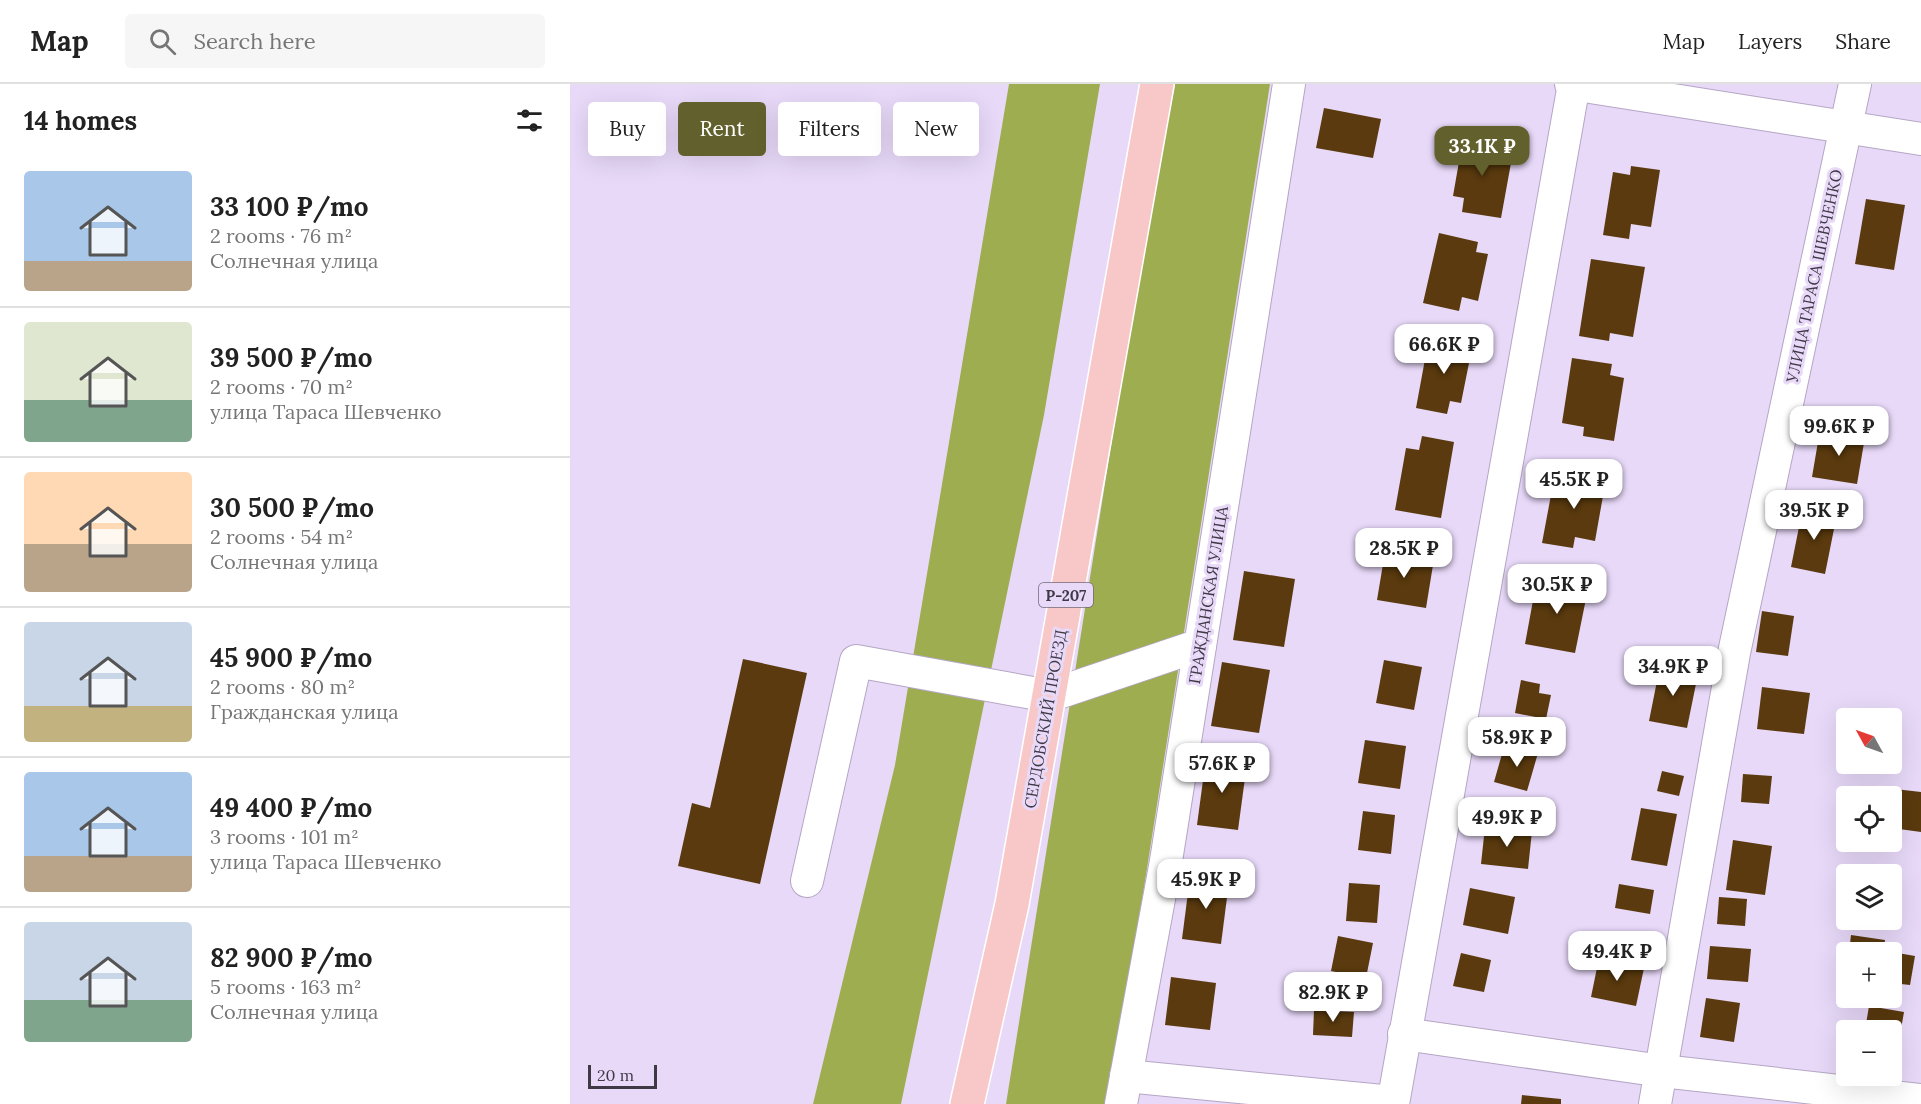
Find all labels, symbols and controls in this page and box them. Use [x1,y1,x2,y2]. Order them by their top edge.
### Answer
search box [125,14,545,68]
text: Map [30,23,89,59]
icon: search [146,25,179,58]
text: Search here [194,27,316,55]
text: Map [1662,28,1705,55]
text: Layers [1738,28,1802,55]
text: Share [1835,28,1891,55]
chip: Buy [588,102,666,156]
chip: Rent [678,102,766,156]
chip: Filters [778,102,881,156]
chip: New [893,102,979,156]
text: 14 homes [24,104,137,137]
icon: filters [513,104,546,137]
pin: 33.1K ₽ [1427,126,1537,177]
text: 33.1K ₽ [1448,133,1516,158]
street label: УЛИЦА ТАРАСА ШЕВЧЕНКО [1781,168,1846,385]
text: 33 100 ₽/mo [210,190,369,223]
icon: home [72,195,144,267]
text: 2 rooms · 76 m² [210,223,352,248]
text: Солнечная улица [210,248,378,273]
pin: 66.6K ₽ [1389,324,1499,375]
text: 66.6K ₽ [1408,331,1480,356]
text: 39 500 ₽/mo [210,341,372,374]
icon: home [72,346,144,418]
text: 2 rooms · 70 m² [210,374,353,399]
text: улица Тараса Шевченко [210,399,442,424]
pin: 99.6K ₽ [1784,406,1894,457]
text: 99.6K ₽ [1804,413,1874,438]
pin: 45.5K ₽ [1519,459,1629,510]
text: 45.5K ₽ [1539,466,1609,491]
pin: 39.5K ₽ [1759,490,1869,541]
text: 30 500 ₽/mo [210,491,374,524]
icon: home [72,496,144,568]
text: 39.5K ₽ [1779,497,1849,522]
street label: ГРАЖДАНСКАЯ УЛИЦА [1184,504,1232,685]
text: 2 rooms · 54 m² [210,524,353,549]
pin: 28.5K ₽ [1349,528,1459,579]
text: 28.5K ₽ [1369,535,1439,560]
text: Солнечная улица [210,549,378,574]
pin: 30.5K ₽ [1502,564,1612,615]
text: 30.5K ₽ [1522,571,1592,596]
road number: Р-207 [1039,583,1093,607]
street label: СЕРДОБСКИЙ ПРОЕЗД [1019,628,1071,810]
text: 45 900 ₽/mo [210,641,372,674]
icon: home [72,646,144,718]
pin: 34.9K ₽ [1618,646,1728,697]
text: 34.9K ₽ [1638,653,1708,678]
text: 2 rooms · 80 m² [210,674,355,699]
text: Гражданская улица [210,699,399,724]
north arrow [1836,708,1902,774]
map controls [1836,708,1902,1086]
pin: 58.9K ₽ [1462,717,1572,768]
text: 58.9K ₽ [1482,724,1552,749]
pin: 57.6K ₽ [1167,743,1277,794]
text: 57.6K ₽ [1189,750,1255,775]
button: locate [1836,786,1902,852]
text: 49 400 ₽/mo [210,791,372,824]
icon: home [72,796,144,868]
pin: 49.9K ₽ [1452,797,1562,848]
text: 49.9K ₽ [1472,804,1542,829]
text: 3 rooms · 101 m² [210,824,359,849]
text: улица Тараса Шевченко [210,849,442,874]
pin: 45.9K ₽ [1151,859,1261,910]
button: layers [1836,864,1902,930]
text: 45.9K ₽ [1171,866,1241,891]
pin: 49.4K ₽ [1562,931,1672,982]
text: 49.4K ₽ [1582,938,1652,963]
text: 82 900 ₽/mo [210,941,373,974]
button: + [1836,942,1902,1008]
icon: home [72,946,144,1018]
pin: 82.9K ₽ [1278,972,1388,1023]
text: 5 rooms · 163 m² [210,974,362,999]
text: 82.9K ₽ [1298,979,1368,1004]
text: Солнечная улица [210,999,378,1024]
button: − [1836,1020,1902,1086]
scale bar [588,1062,657,1090]
text: 20 m [597,1065,634,1085]

